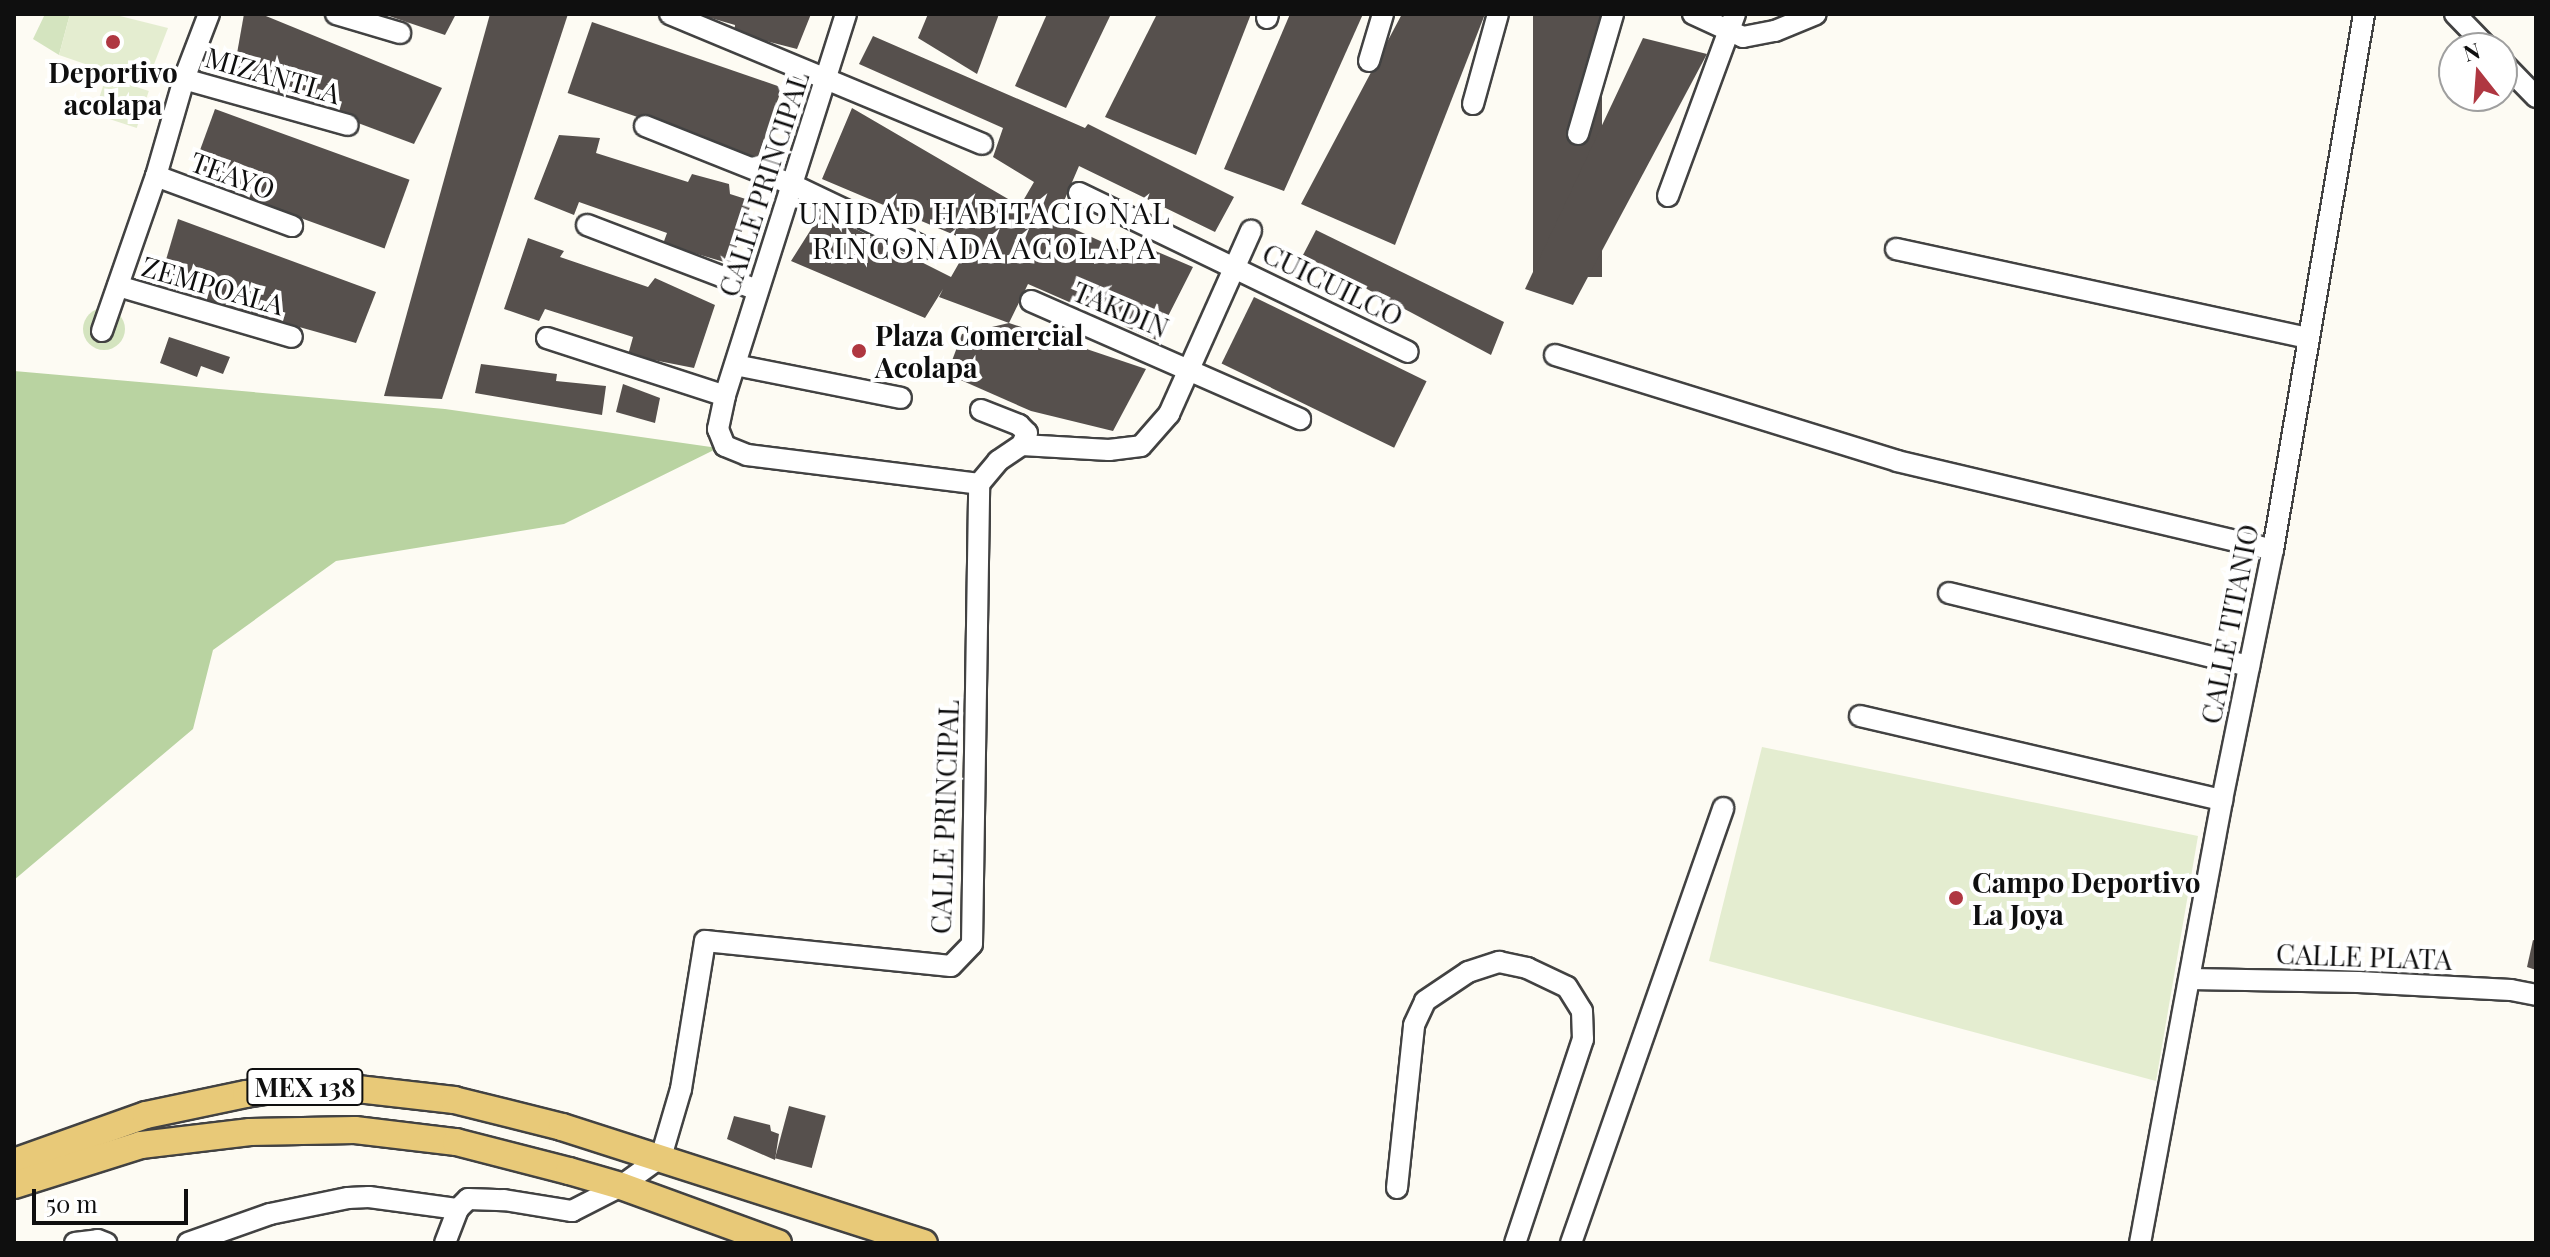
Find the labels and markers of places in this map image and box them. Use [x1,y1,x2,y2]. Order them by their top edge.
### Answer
marker: Deportivo acolapa [104,33,122,51]
place label: Deportivo acolapa [48,55,178,121]
place label: Plaza Comercial Acolapa [875,318,1084,384]
marker: Plaza Comercial Acolapa [850,342,868,360]
place label: Campo Deportivo La Joya [1972,865,2200,931]
marker: Campo Deportivo La Joya [1947,889,1965,907]

